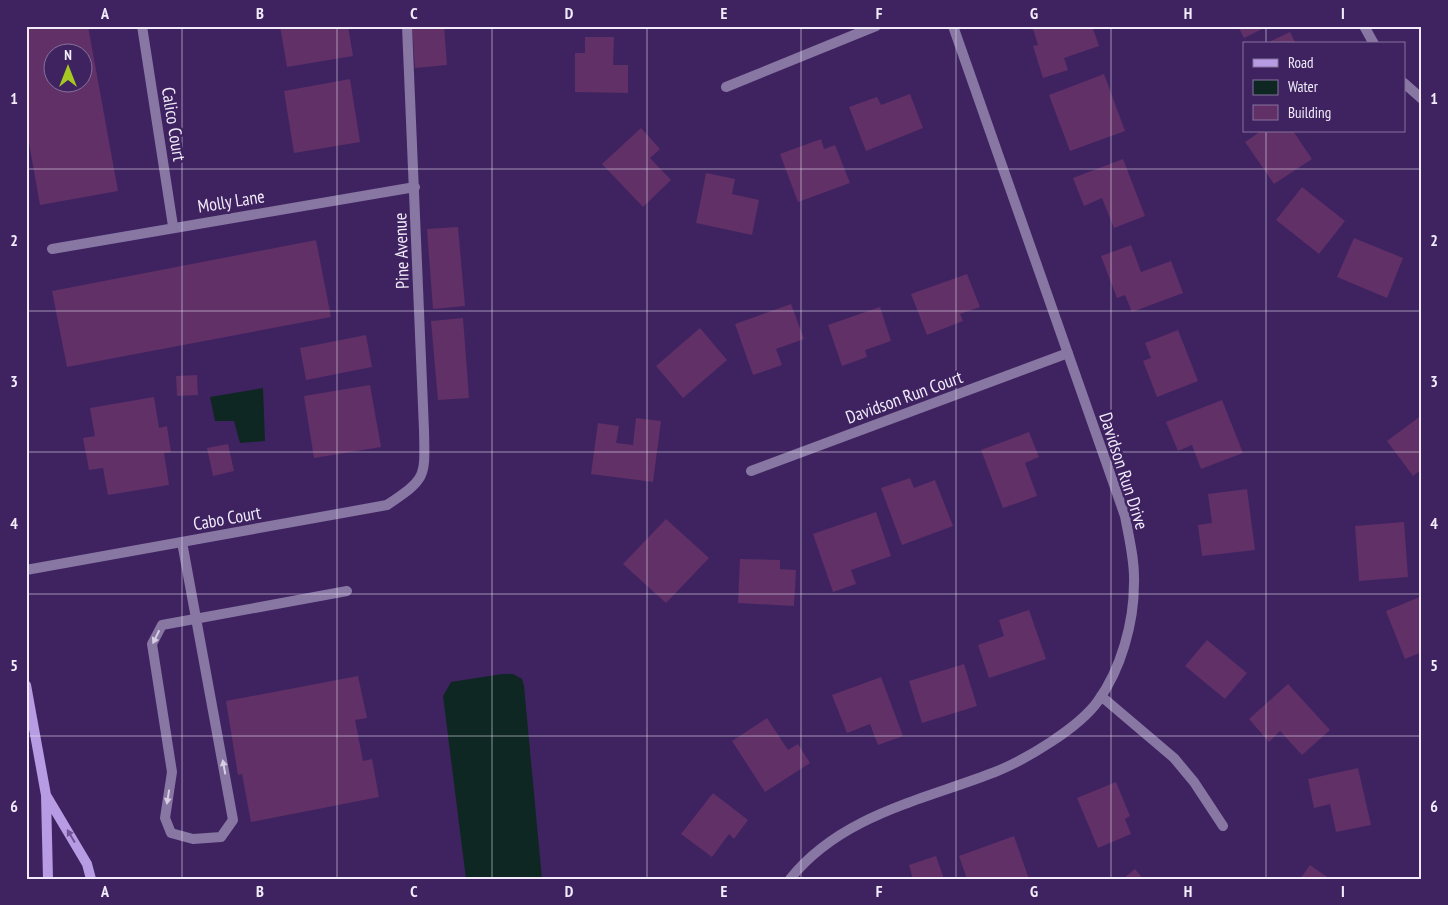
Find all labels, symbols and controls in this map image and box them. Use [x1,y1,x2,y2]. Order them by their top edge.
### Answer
text: A [100,3,110,23]
text: B [256,3,264,23]
text: C [410,3,418,23]
text: D [565,3,574,23]
text: E [721,3,728,23]
text: F [876,3,883,23]
text: G [1030,3,1038,23]
text: H [1184,3,1192,23]
text: I [1341,3,1345,23]
north arrow [42,42,92,92]
legend [1243,42,1406,132]
text: N [64,46,72,64]
text: Road [1288,53,1314,72]
text: Water [1288,77,1319,96]
street label: Calico Court [157,85,191,163]
text: 1 [10,88,18,108]
text: 1 [1430,88,1438,108]
text: Building [1288,103,1331,122]
street label: Molly Lane [196,184,266,218]
street label: Pine Avenue [388,213,414,289]
text: 2 [10,230,18,250]
text: 2 [1430,230,1438,250]
street label: Davidson Run Court [842,365,966,429]
text: 3 [10,371,18,391]
text: 3 [1430,371,1438,391]
street label: Davidson Run Drive [1094,410,1154,532]
street label: Cabo Court [191,501,263,535]
text: 4 [10,513,18,533]
text: 4 [1430,513,1438,533]
one-way arrow [151,630,159,644]
text: 5 [10,655,18,675]
text: 5 [1430,655,1438,675]
one-way arrow [219,759,227,775]
one-way arrow [164,789,172,805]
text: 6 [10,796,18,816]
text: 6 [1430,796,1438,816]
one-way arrow [66,829,75,842]
text: A [100,881,110,901]
text: B [256,881,264,901]
text: C [410,881,418,901]
text: D [565,881,574,901]
text: E [721,881,728,901]
text: F [876,881,883,901]
text: G [1030,881,1038,901]
text: H [1184,881,1192,901]
text: I [1341,881,1345,901]

